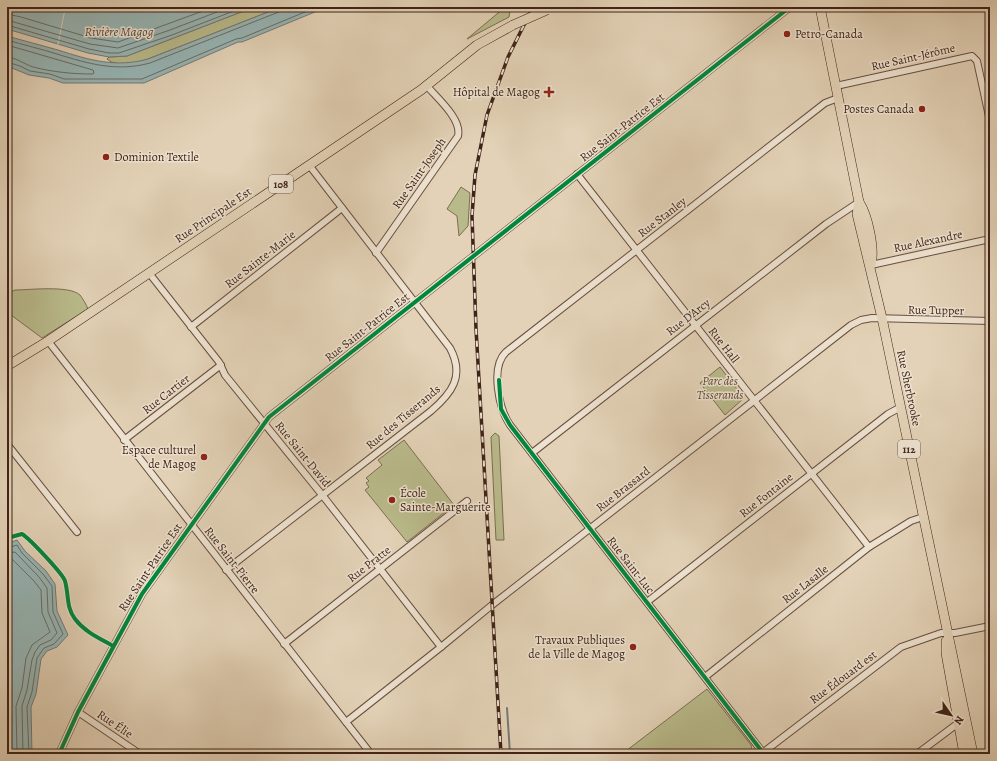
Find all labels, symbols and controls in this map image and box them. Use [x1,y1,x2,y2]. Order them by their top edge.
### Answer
water label: Rivière Magog [85,23,154,40]
place label: Petro-Canada [795,26,863,42]
marker: Petro-Canada [782,29,792,39]
street label: Rue Saint-Jérôme [869,40,957,74]
place label: Hôpital de Magog [453,84,540,100]
marker: Hôpital de Magog [543,86,555,98]
street label: Rue Saint-Patrice Est [576,89,668,165]
place label: Postes Canada [843,101,914,117]
marker: Postes Canada [917,104,927,114]
street label: Rue Saint-Joseph [389,134,450,212]
place label: Dominion Textile [114,149,199,165]
marker: Dominion Textile [101,152,111,162]
road number: 108 [269,175,293,193]
street label: Rue Principale Est [172,183,254,247]
street label: Rue Stanley [634,193,690,241]
street label: Rue Sainte-Marie [221,226,299,292]
street label: Rue Alexandre [892,226,964,256]
street label: Rue Saint-Patrice Est [321,289,413,365]
street label: Rue D'Arcy [663,294,714,339]
street label: Rue Tupper [908,302,965,318]
street label: Rue Hall [705,324,743,366]
street label: Rue Sherbrooke [893,348,925,428]
street label: Rue Cartier [139,370,193,418]
park label: Parc des Tisserands [697,373,743,403]
street label: Rue des Tisserands [362,381,444,453]
street label: Rue Saint-David [272,418,335,491]
road number: 112 [898,440,920,458]
place label: Espace culturel de Magog [122,442,196,472]
marker: Espace culturel de Magog [199,452,209,462]
street label: Rue Brassard [593,463,654,515]
street label: Rue Fontaine [736,469,796,521]
place label: École Sainte-Marguerite [400,485,491,515]
marker: École Sainte-Marguerite [387,495,397,505]
street label: Rue Saint-Patrice Est [114,520,186,614]
street label: Rue Saint-Pierre [201,523,263,597]
street label: Rue Saint-Luc [604,533,658,597]
street label: Rue Pratte [344,542,394,586]
street label: Rue Lasalle [779,561,831,607]
place label: Travaux Publiques de la Ville de Magog [528,632,625,662]
marker: Travaux Publiques de la Ville de Magog [628,642,638,652]
street label: Rue Édouard est [806,647,880,707]
north arrow [931,695,971,735]
street label: Rue Élie [94,706,136,742]
text: N [950,713,967,728]

